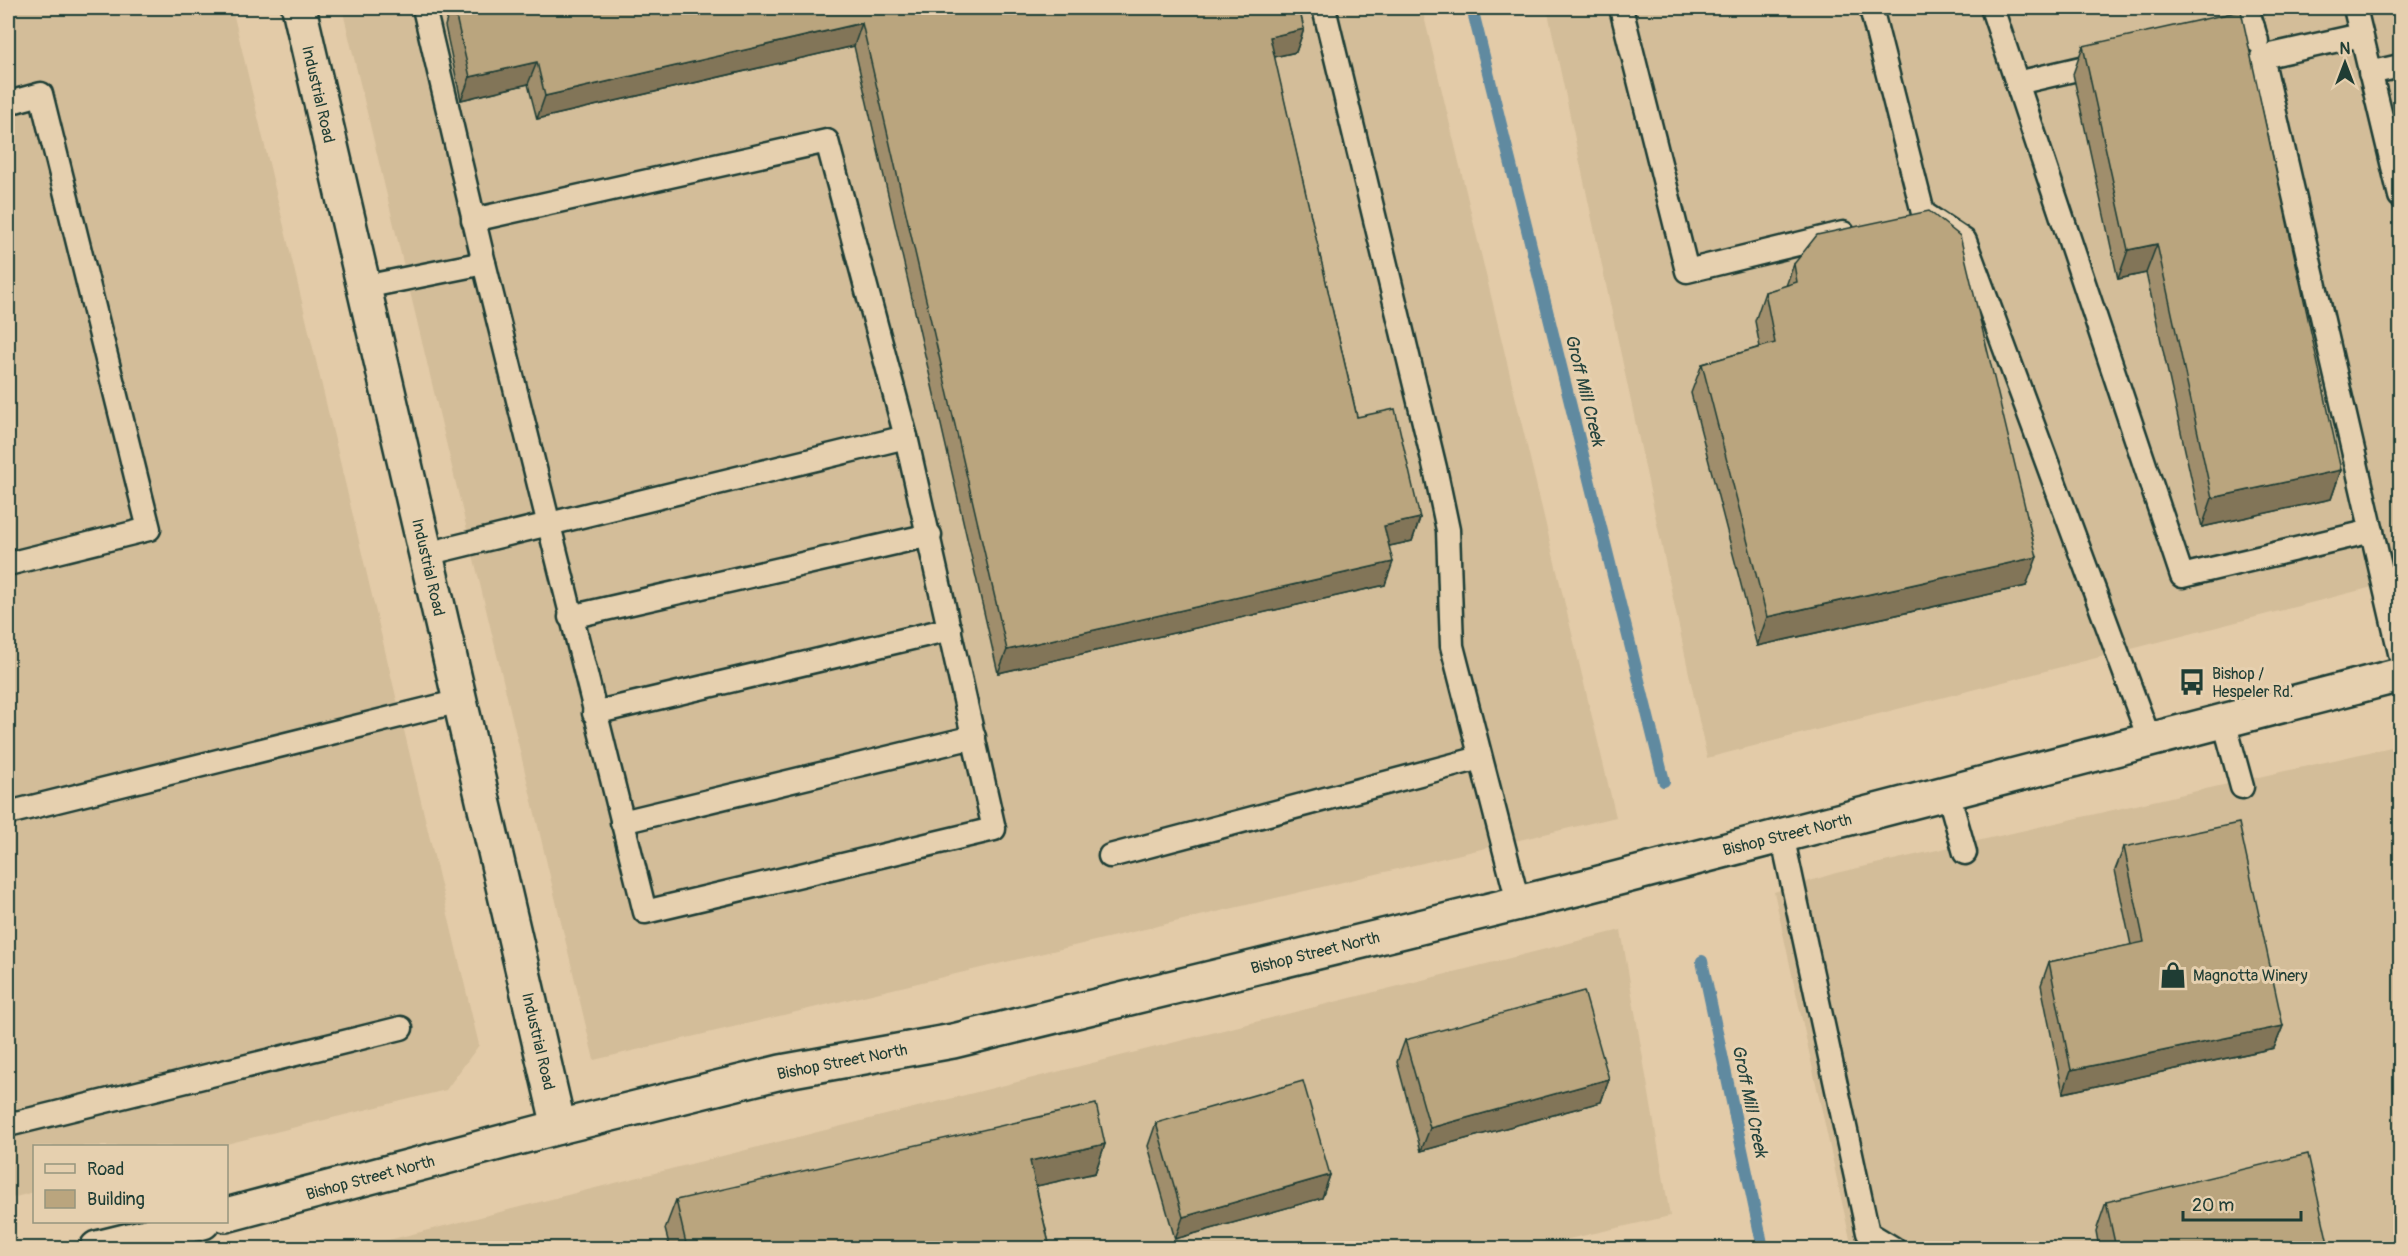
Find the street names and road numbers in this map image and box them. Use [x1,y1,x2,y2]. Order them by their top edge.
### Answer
street label: Industrial Road [297,44,339,145]
street label: Industrial Road [407,517,449,618]
street label: Bishop Street North [1721,809,1854,861]
street label: Bishop Street North [1249,927,1382,979]
street label: Industrial Road [517,991,559,1092]
street label: Bishop Street North [775,1040,909,1084]
street label: Bishop Street North [304,1151,437,1205]

